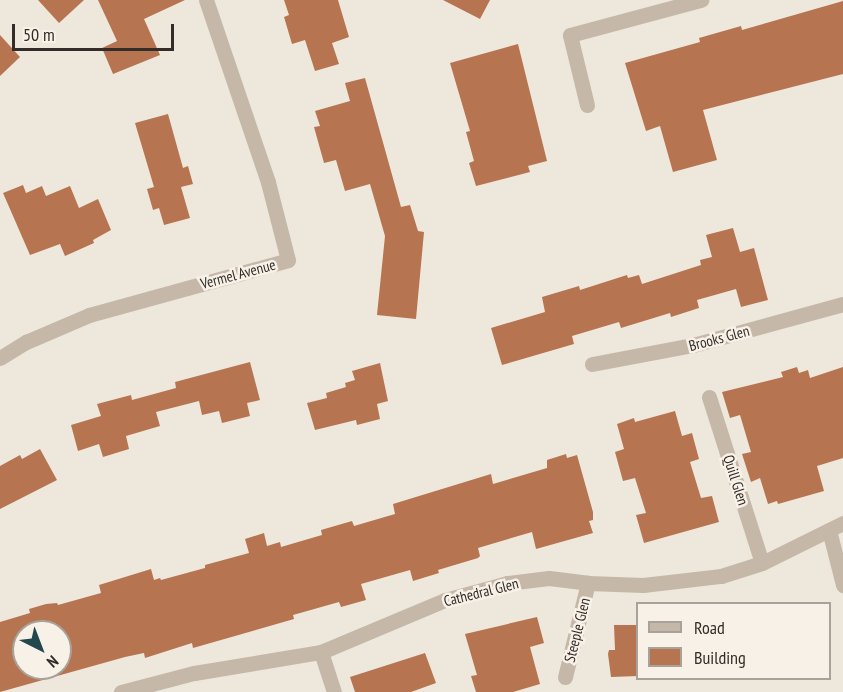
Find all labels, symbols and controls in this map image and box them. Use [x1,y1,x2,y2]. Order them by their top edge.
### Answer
scale bar [15,12,177,50]
text: 50 m [23,23,55,46]
street label: Vermel Avenue [198,255,278,293]
street label: Brooks Glen [687,321,751,355]
street label: Quill Glen [719,453,753,507]
street label: Cathedral Glen [442,574,520,610]
street label: Steeple Glen [560,596,594,664]
legend [636,602,831,680]
text: Road [694,616,725,639]
north arrow [12,620,72,680]
text: Building [694,646,746,669]
text: N [43,652,63,672]

